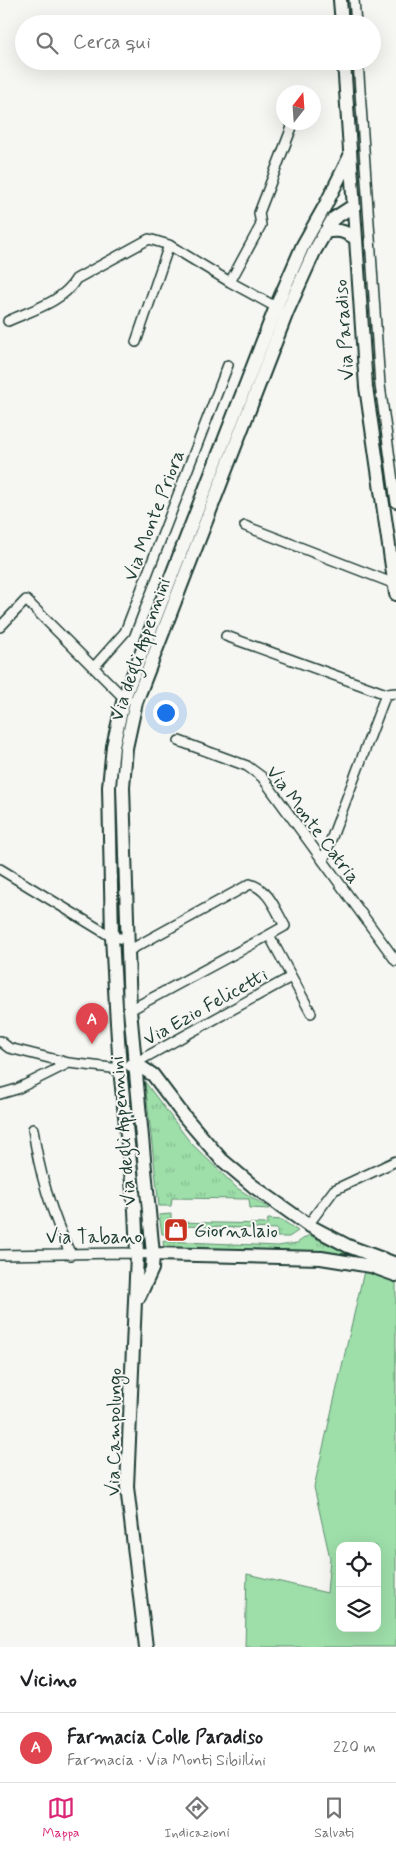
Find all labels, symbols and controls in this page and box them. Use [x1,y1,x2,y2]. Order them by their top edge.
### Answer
search box [15,15,381,70]
icon: search [33,29,61,57]
text: Cerca qui [73,30,151,55]
north arrow [276,85,321,130]
street label: Via Paradiso [328,278,361,381]
street label: Via Monte Priora [118,446,191,585]
street label: Via degli Appennini [104,574,180,726]
your location [153,700,179,726]
street label: Via Monte Catria [260,761,365,889]
street label: Via Ezio Felicetti [139,963,272,1052]
pin: A [76,1003,108,1044]
street label: Via degli Appennini [104,1055,145,1207]
shop icon: Giornalaio [163,1217,189,1243]
place label: Giornalaio [194,1219,278,1244]
street label: Via Tabano [46,1225,142,1250]
street label: Via Campolungo [101,1367,130,1497]
map controls [336,1542,381,1632]
button: locate [336,1542,381,1587]
button: layers [336,1587,381,1632]
text: Vicino [20,1666,77,1694]
text: Farmacia Colle Paradiso [67,1725,263,1750]
text: A [31,1737,41,1758]
text: 220 m [333,1737,376,1758]
text: Farmacia · Via Monti Sibillini [67,1750,266,1771]
tab: Mappa [42,1794,80,1842]
tab: Indicazioni [164,1794,230,1842]
tab: Salvati [314,1794,354,1842]

